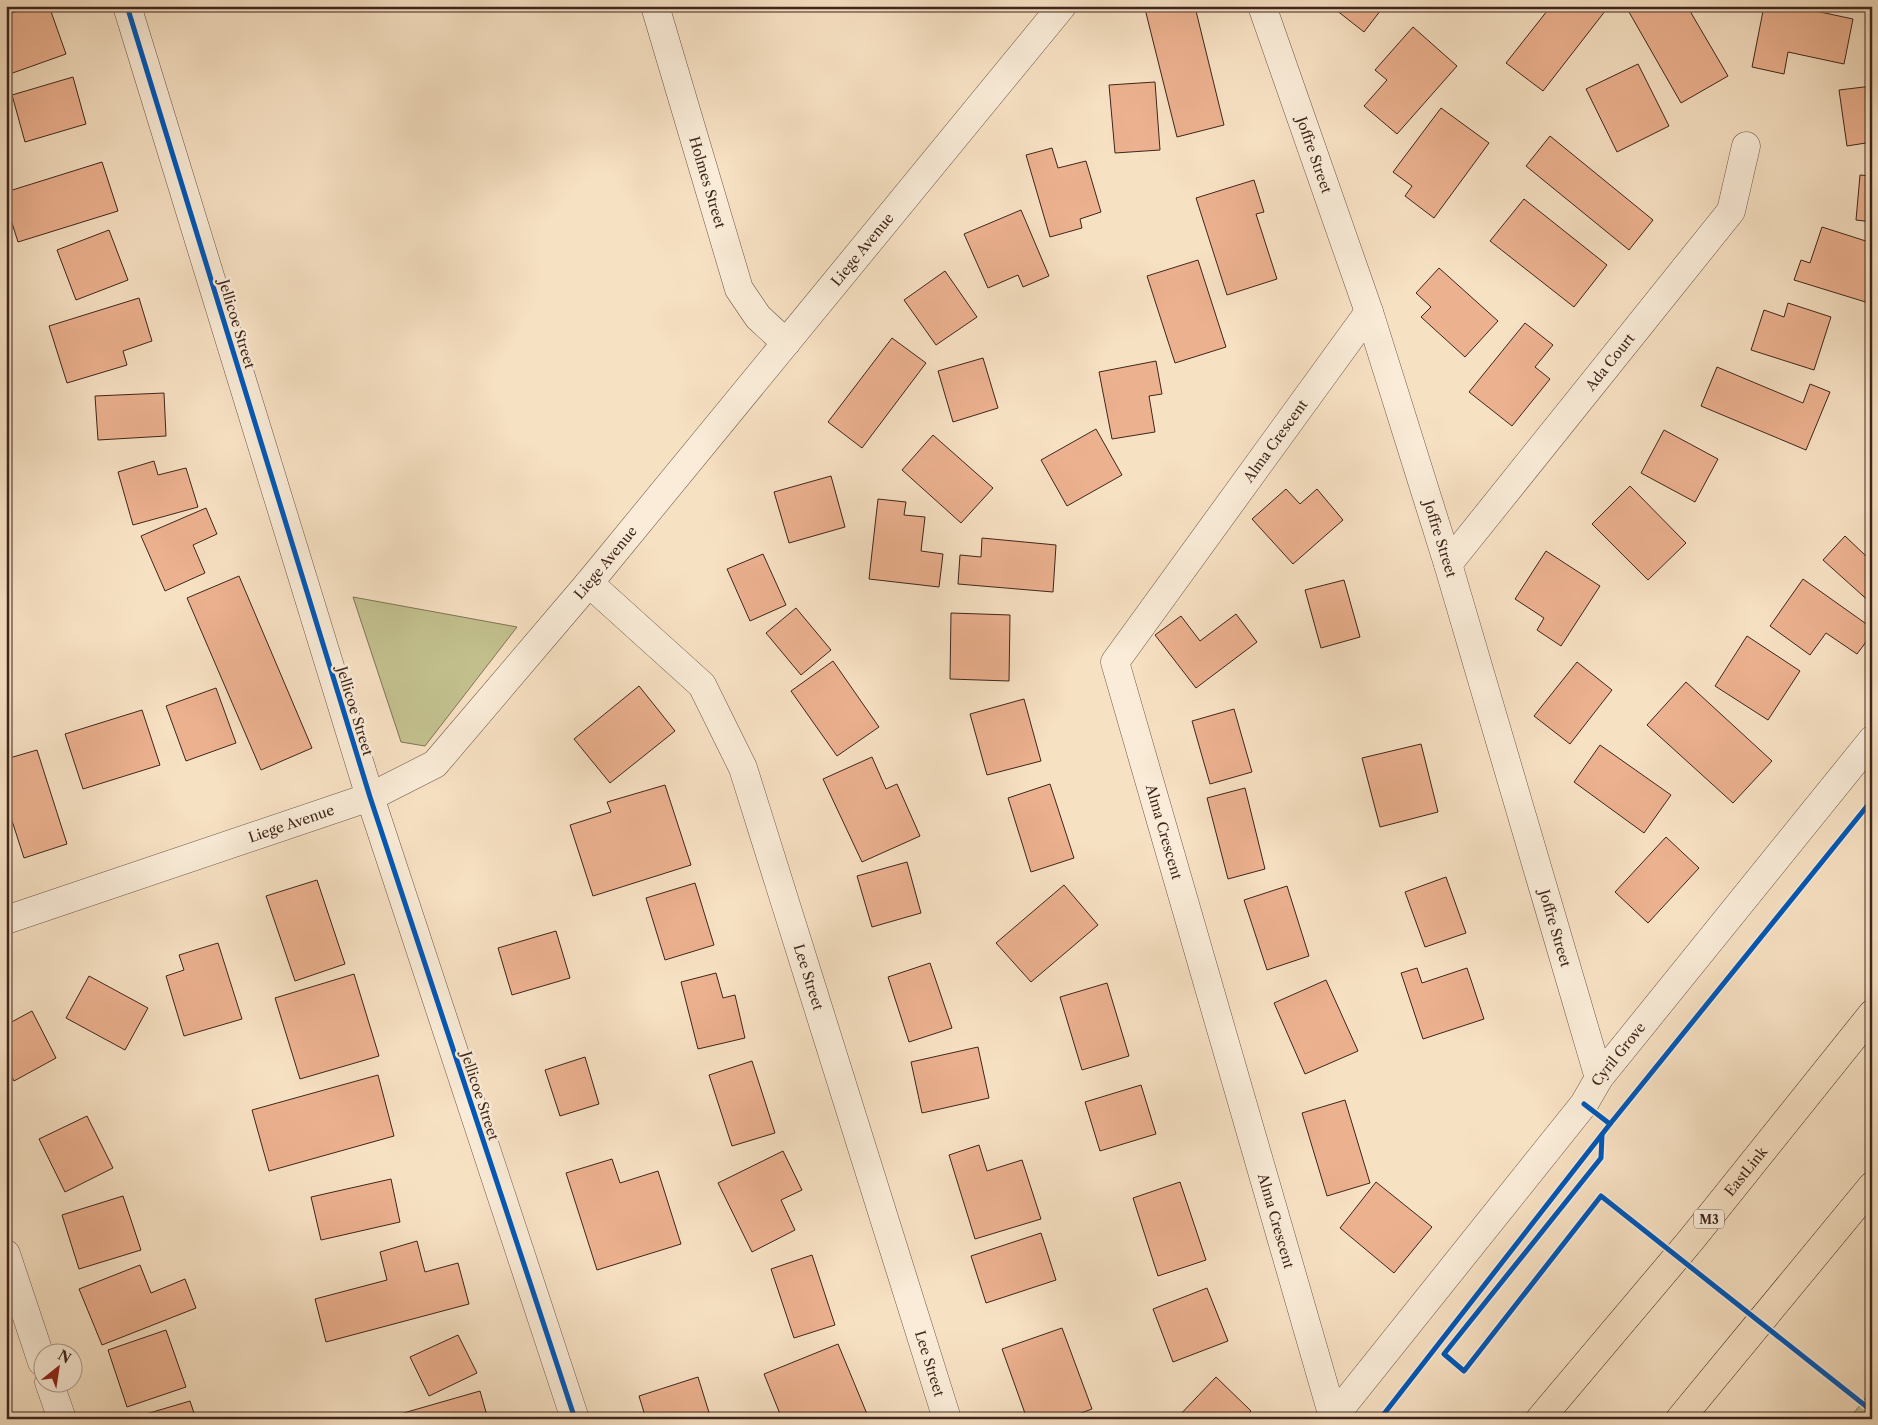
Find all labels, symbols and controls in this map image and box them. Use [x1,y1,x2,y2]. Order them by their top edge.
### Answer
street label: Joffre Street [1292,113,1336,196]
street label: Holmes Street [685,134,729,230]
street label: Liege Avenue [827,209,898,290]
street label: Jellicoe Street [214,275,259,371]
street label: Ada Court [1581,330,1638,395]
street label: Alma Crescent [1239,396,1312,487]
street label: Joffre Street [1419,496,1461,580]
street label: Liege Avenue [570,522,641,603]
street label: Jellicoe Street [332,662,377,758]
street label: Alma Crescent [1142,782,1186,882]
street label: Liege Avenue [246,801,337,846]
street label: Joffre Street [1535,886,1575,969]
street label: Lee Street [790,942,827,1012]
street label: Cyril Grove [1587,1019,1649,1089]
street label: Jellicoe Street [457,1047,503,1143]
street label: EastLink [1721,1142,1772,1200]
street label: Alma Crescent [1254,1171,1298,1271]
road number: M3 [1694,1210,1724,1228]
street label: Lee Street [911,1328,948,1399]
north arrow [32,1342,82,1392]
text: N [55,1346,74,1368]

